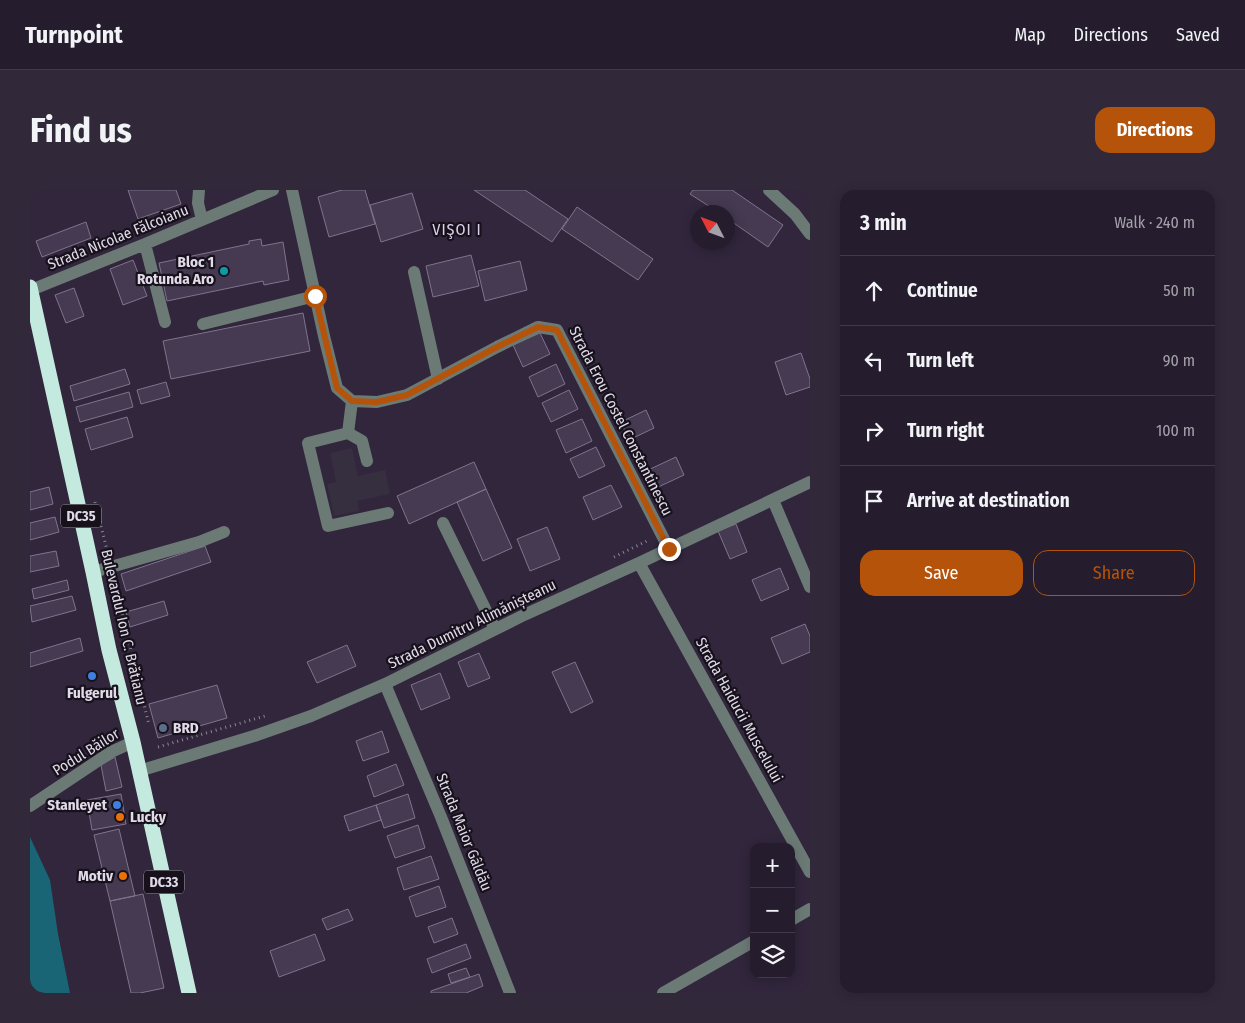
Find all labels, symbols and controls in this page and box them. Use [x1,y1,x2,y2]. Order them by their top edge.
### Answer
text: Turnpoint [25,21,123,49]
text: Map [1014,24,1046,46]
text: Directions [1074,24,1148,46]
text: Saved [1176,24,1220,46]
button: Directions [1095,107,1215,153]
text: Find us [30,109,132,151]
street label: Strada Nicolae Fălcoianu [45,201,191,273]
north arrow [690,205,735,250]
text: 3 min [860,210,907,236]
text: Walk · 240 m [1114,213,1195,232]
district label: VIŞOI I [432,220,482,239]
place label: Bloc 1 Rotunda Aro [137,253,214,288]
marker: Bloc 1 Rotunda Aro [218,265,230,277]
icon: ahead [860,277,888,305]
text: Continue [907,279,978,302]
text: 50 m [1163,281,1195,300]
route start [304,285,327,308]
street label: Strada Erou Costel Constantinescu [565,324,677,518]
icon: left [860,347,888,375]
text: Turn left [907,349,974,372]
text: 90 m [1163,351,1195,370]
icon: right [860,417,888,445]
text: Turn right [907,419,984,442]
text: 100 m [1156,421,1195,440]
icon: arrive [860,487,888,515]
text: Arrive at destination [907,489,1070,512]
road number: DC35 [61,504,101,528]
route end [658,538,681,561]
street label: Bulevardul Ion C. Brătianu [97,548,151,706]
button: Save [860,550,1023,596]
button: Share [1033,550,1195,596]
street label: Strada Dumitru Alimănișteanu [385,575,559,673]
street label: Strada Haiducii Muscelului [692,634,786,786]
marker: Fulgerul [86,670,98,682]
place label: Fulgerul [67,684,118,702]
place label: BRD [173,719,199,737]
marker: BRD [157,722,169,734]
street label: Podul Băilor [49,724,123,780]
street label: Strada Maior Gâldău [432,771,496,893]
place label: Stanleyet [47,796,108,814]
marker: Stanleyet [111,799,123,811]
place label: Lucky [130,808,167,826]
marker: Lucky [114,811,126,823]
map controls [750,843,795,978]
button: + [750,843,795,888]
place label: Motiv [78,867,114,885]
marker: Motiv [117,870,129,882]
road number: DC33 [144,870,184,894]
button: − [750,888,795,933]
button: layers [750,933,795,978]

